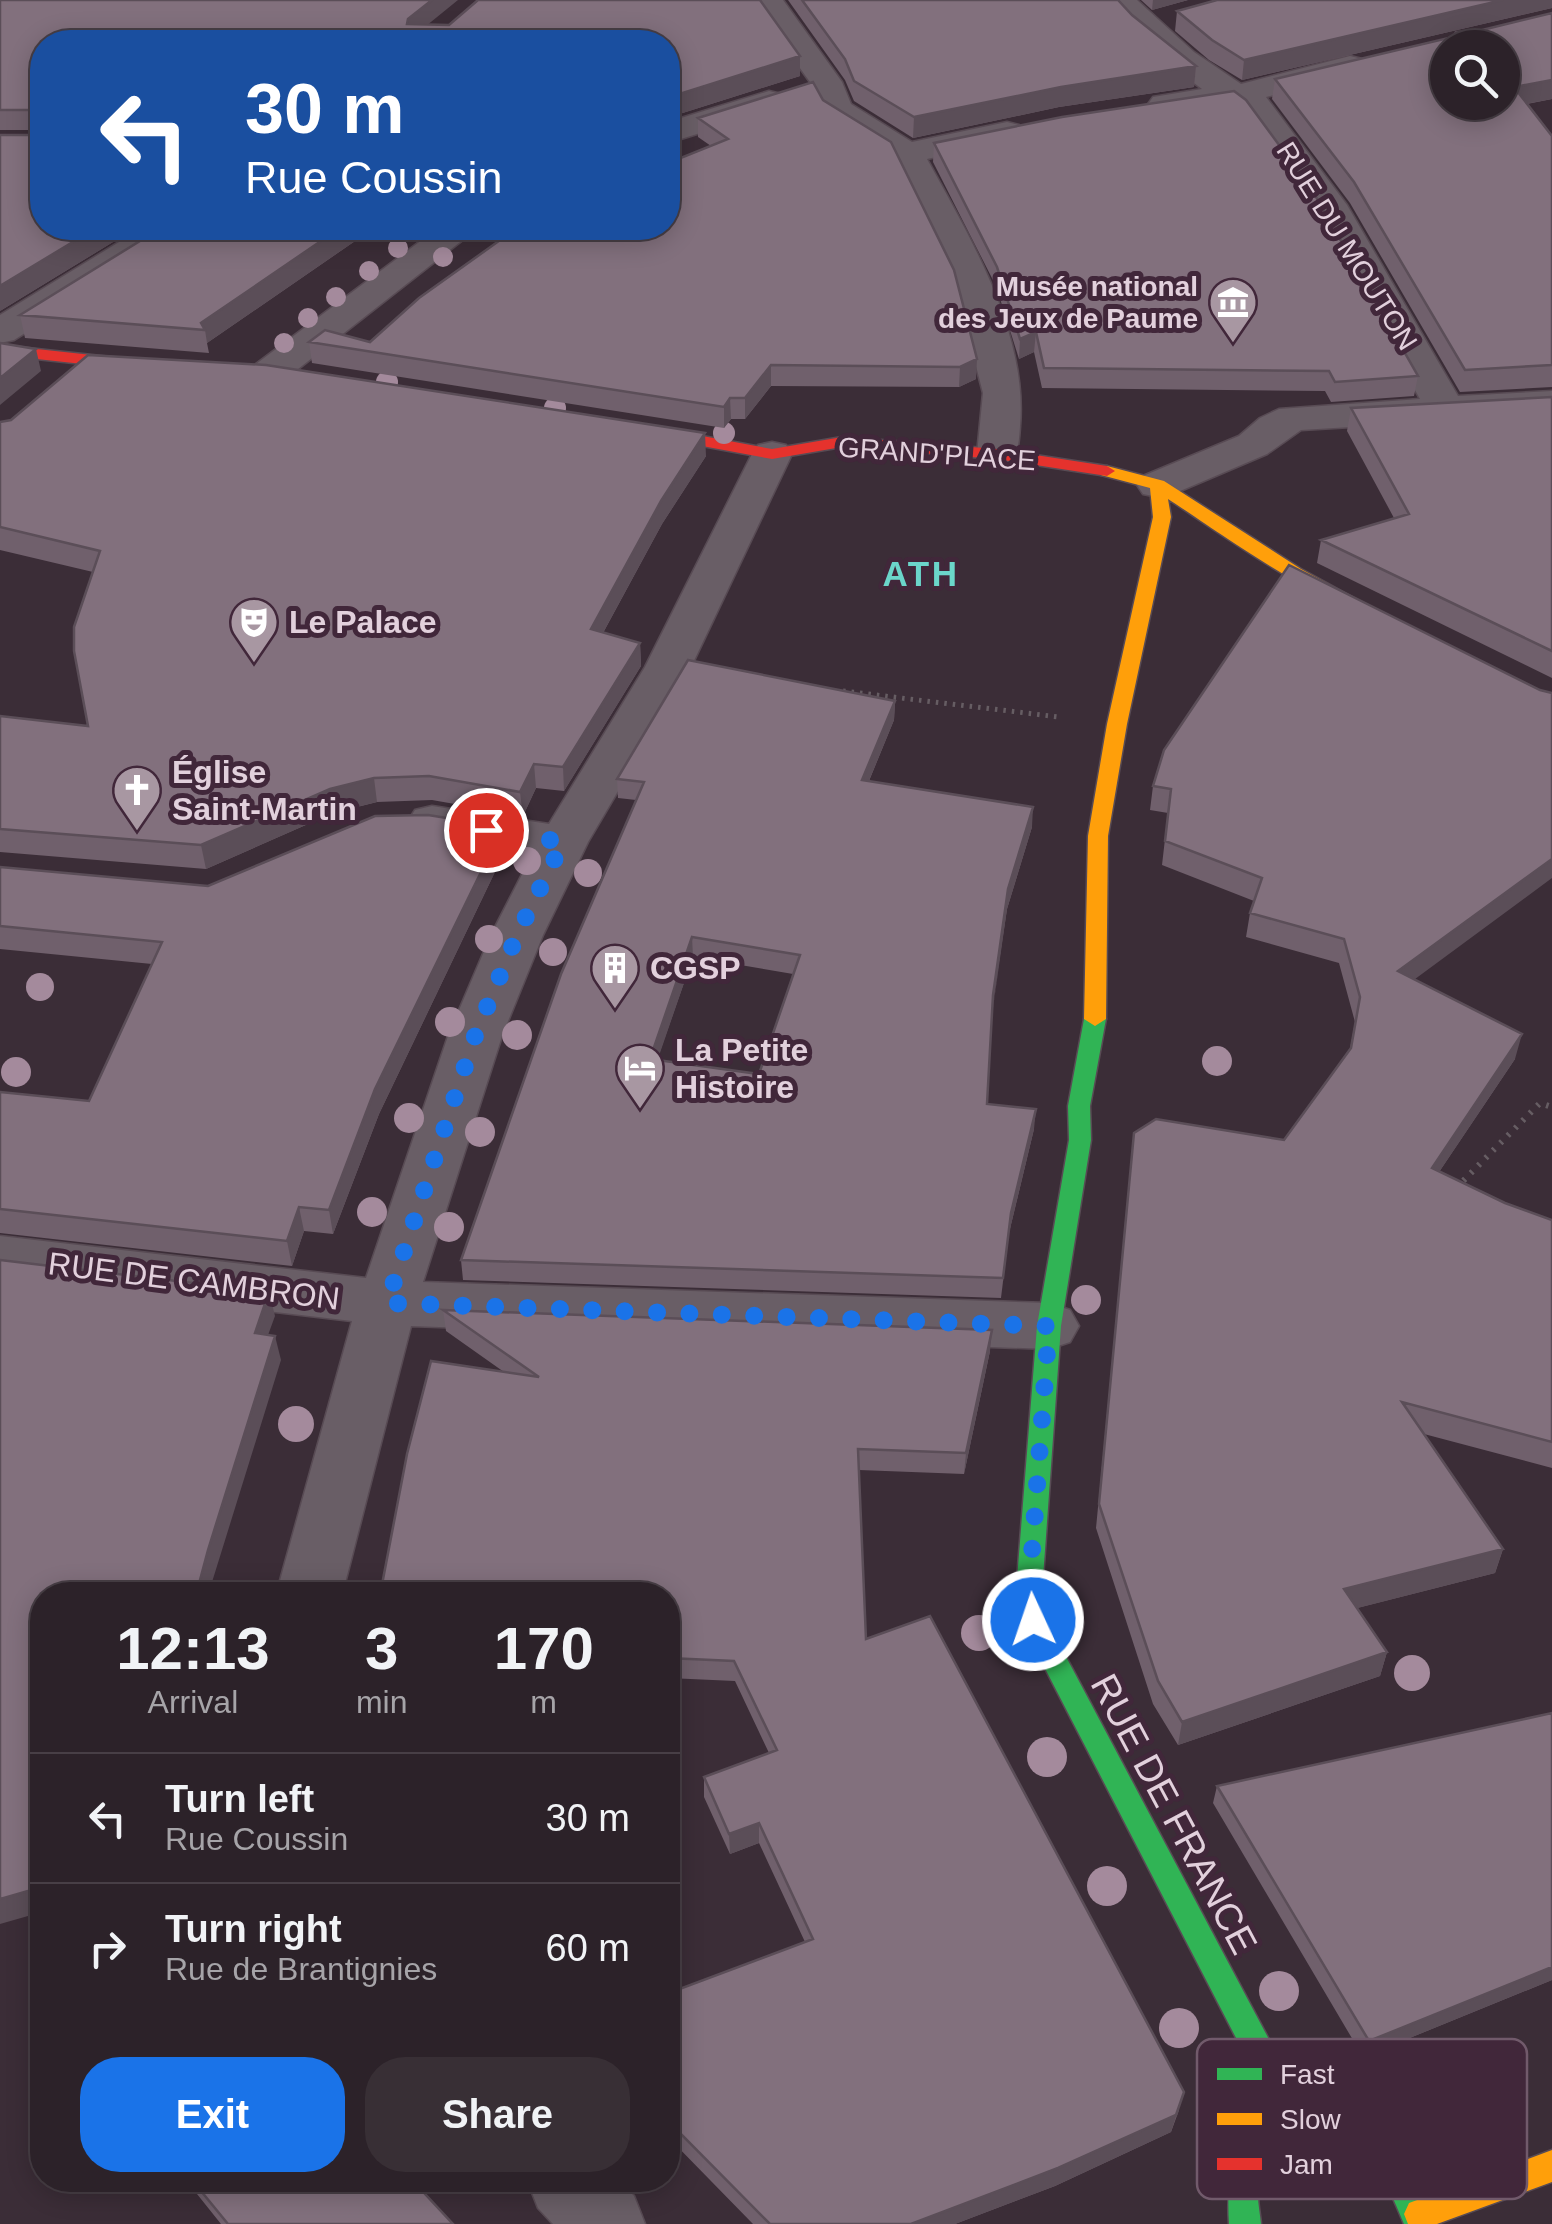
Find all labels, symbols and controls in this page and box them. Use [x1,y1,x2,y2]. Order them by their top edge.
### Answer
map controls [1430,30,1520,120]
button: search [1430,30,1520,120]
icon: left [80,70,210,200]
text: 30 m [245,70,405,148]
street label: RUE DU MOUTON [1271,136,1423,356]
text: Rue Coussin [245,152,503,203]
place label: Musée national des Jeux de Paume [938,271,1198,334]
museum icon: Musée national des Jeux de Paume [1207,276,1259,344]
street label: GRAND'PLACE [837,432,1037,476]
district label: ATH [883,554,959,593]
theatre icon: Le Palace [228,596,280,664]
place label: Le Palace [289,604,437,640]
place label: Église Saint-Martin [172,754,357,827]
church icon: Église Saint-Martin [111,764,163,832]
pin [444,788,529,873]
icon: arrive [459,803,514,858]
building icon: CGSP [589,942,641,1010]
place label: CGSP [650,950,741,986]
place label: La Petite Histoire [675,1032,808,1105]
hotel icon: La Petite Histoire [614,1042,666,1110]
street label: RUE DE CAMBRON [46,1245,342,1317]
position arrow [981,1568,1085,1672]
text: 12:13 [116,1615,270,1682]
text: 3 [365,1615,398,1682]
text: 170 [494,1615,594,1682]
street label: RUE DE FRANCE [1083,1667,1265,1961]
text: Arrival [148,1684,238,1720]
text: min [356,1684,407,1720]
text: m [530,1684,557,1720]
text: Turn left [165,1778,314,1820]
icon: left [80,1791,135,1846]
text: 30 m [546,1797,630,1839]
text: Rue Coussin [165,1821,348,1857]
text: Turn right [165,1908,342,1950]
icon: right [80,1921,135,1976]
text: 60 m [546,1927,630,1969]
text: Rue de Brantignies [165,1951,437,1987]
legend [1197,2039,1527,2199]
button: Exit [80,2057,345,2172]
button: Share [365,2057,630,2172]
text: Fast [1280,2059,1335,2090]
text: Slow [1280,2104,1341,2135]
text: Jam [1280,2149,1333,2180]

